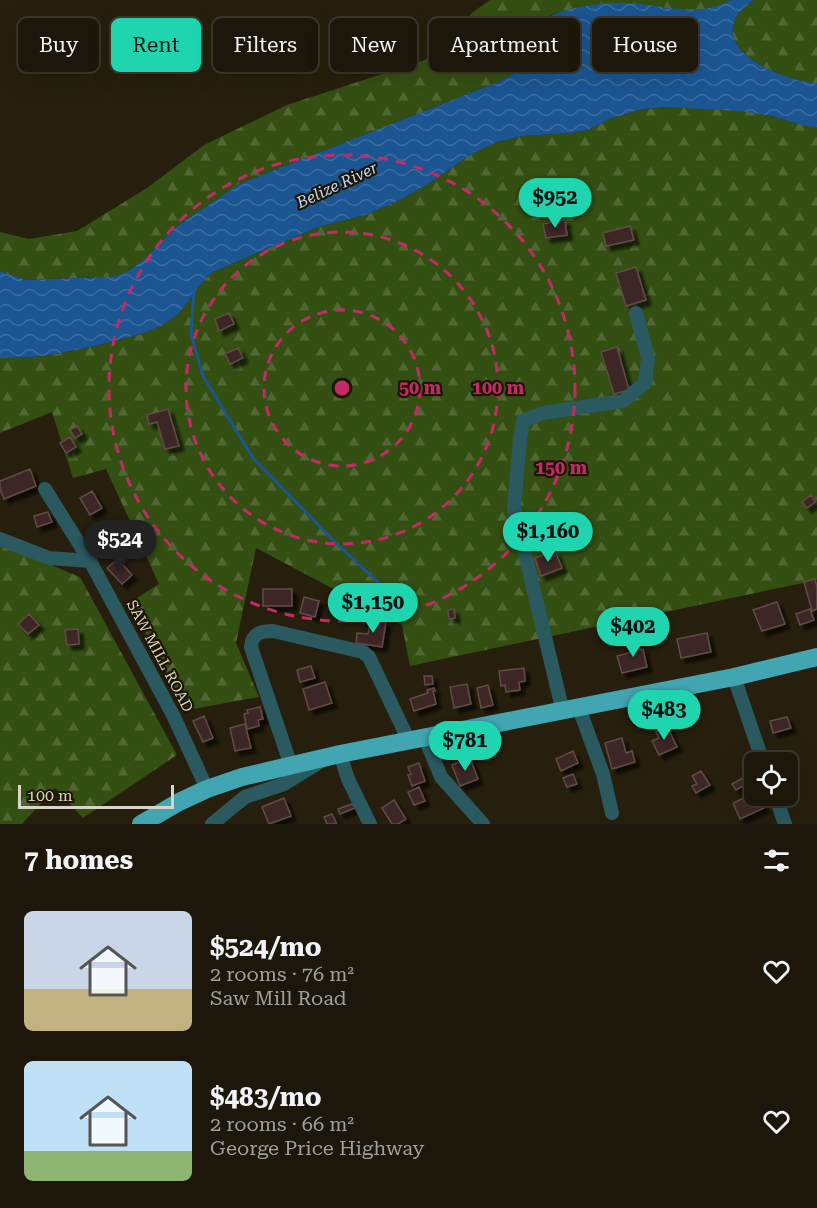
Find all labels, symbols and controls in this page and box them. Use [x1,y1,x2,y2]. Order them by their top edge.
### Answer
chip: Buy [18,18,99,72]
chip: Rent [111,18,201,72]
chip: Filters [213,18,318,72]
chip: New [330,18,417,72]
chip: Apartment [429,18,580,72]
chip: House [592,18,698,72]
water label: Belize River [292,158,381,212]
pin: $952 [519,178,591,229]
text: $952 [533,185,577,209]
text: 50 m [399,377,442,398]
text: 100 m [472,377,525,398]
centre of rings [332,378,352,398]
text: 150 m [535,457,588,478]
pin: $1,160 [499,512,597,563]
text: $1,160 [517,519,579,543]
pin: $524 [84,520,156,571]
text: $524 [98,527,142,551]
pin: $1,150 [324,583,422,634]
text: $1,150 [342,590,404,614]
street label: SAW MILL ROAD [123,597,197,715]
pin: $402 [597,607,669,658]
text: $402 [611,614,655,638]
pin: $483 [628,690,700,741]
text: $483 [642,697,686,721]
pin: $781 [429,721,501,772]
text: $781 [443,728,487,752]
map controls [744,752,798,806]
button: locate [744,752,798,806]
scale bar [18,782,174,810]
text: 100 m [27,786,73,805]
icon: filters [760,844,793,877]
text: 7 homes [24,845,133,875]
text: $524/mo [210,932,322,962]
icon: home [72,935,144,1007]
icon: heart [760,955,793,988]
text: 2 rooms · 76 m² [210,962,354,986]
text: Saw Mill Road [210,986,347,1010]
text: $483/mo [210,1082,322,1112]
icon: home [72,1085,144,1157]
icon: heart [760,1105,793,1138]
text: 2 rooms · 66 m² [210,1112,354,1136]
text: George Price Highway [210,1136,424,1160]

